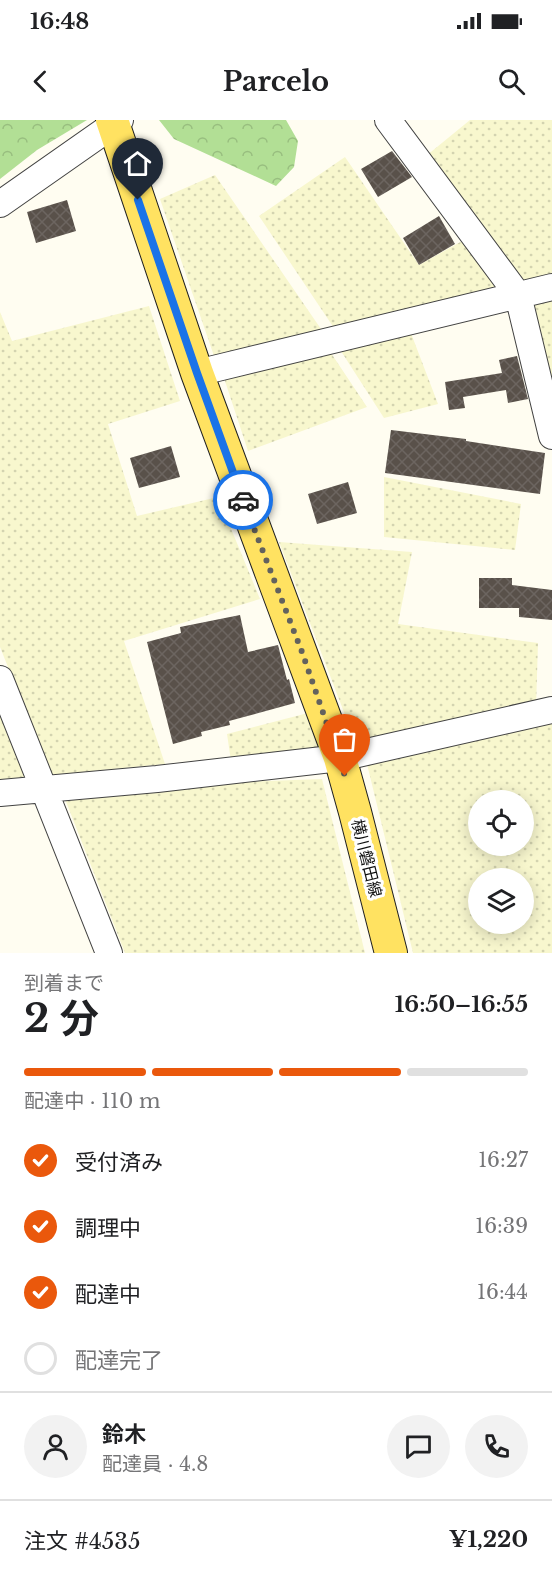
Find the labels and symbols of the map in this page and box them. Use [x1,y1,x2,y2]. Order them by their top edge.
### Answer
pin [112,138,163,200]
courier [213,470,273,530]
pin [319,714,370,776]
street label: 横川磐田線 [348,817,386,899]

